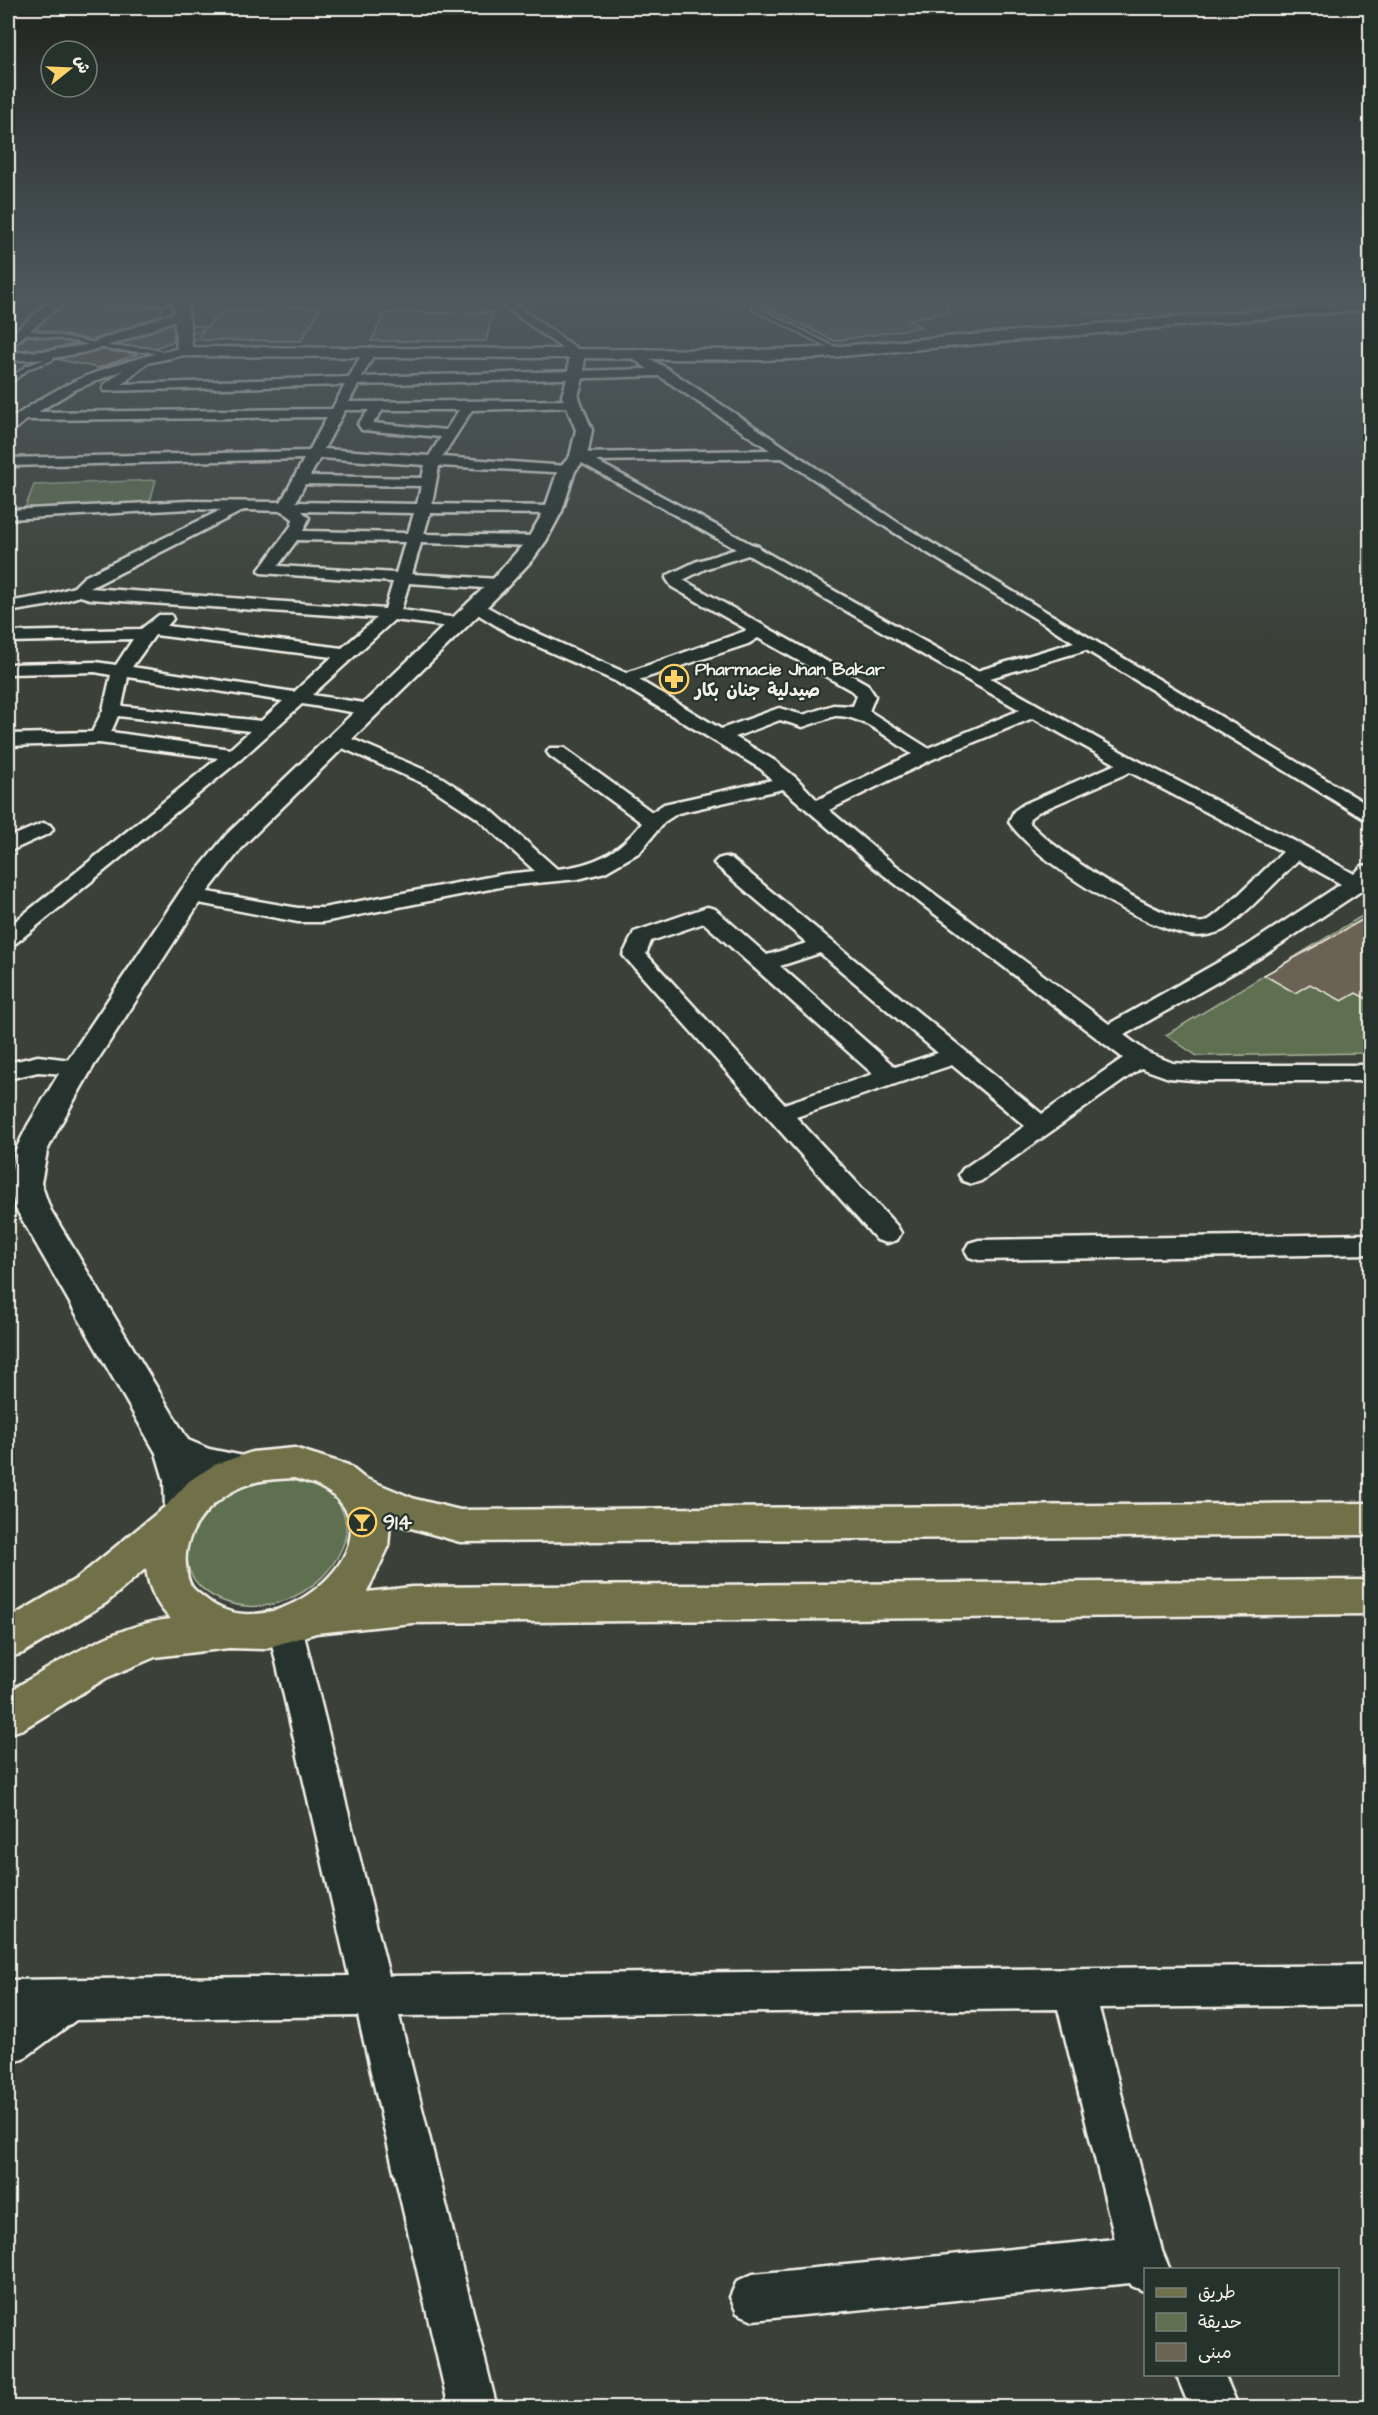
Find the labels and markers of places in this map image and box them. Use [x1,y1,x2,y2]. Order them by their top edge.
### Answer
place label: Pharmacie Jnan Bakar صيدلية جنان بكار [693,657,885,703]
pharmacy icon: Pharmacie Jnan Bakar صيدلية جنان بكار [658,663,690,695]
bar icon: 914 [346,1506,378,1538]
place label: 914 [383,1508,413,1537]

